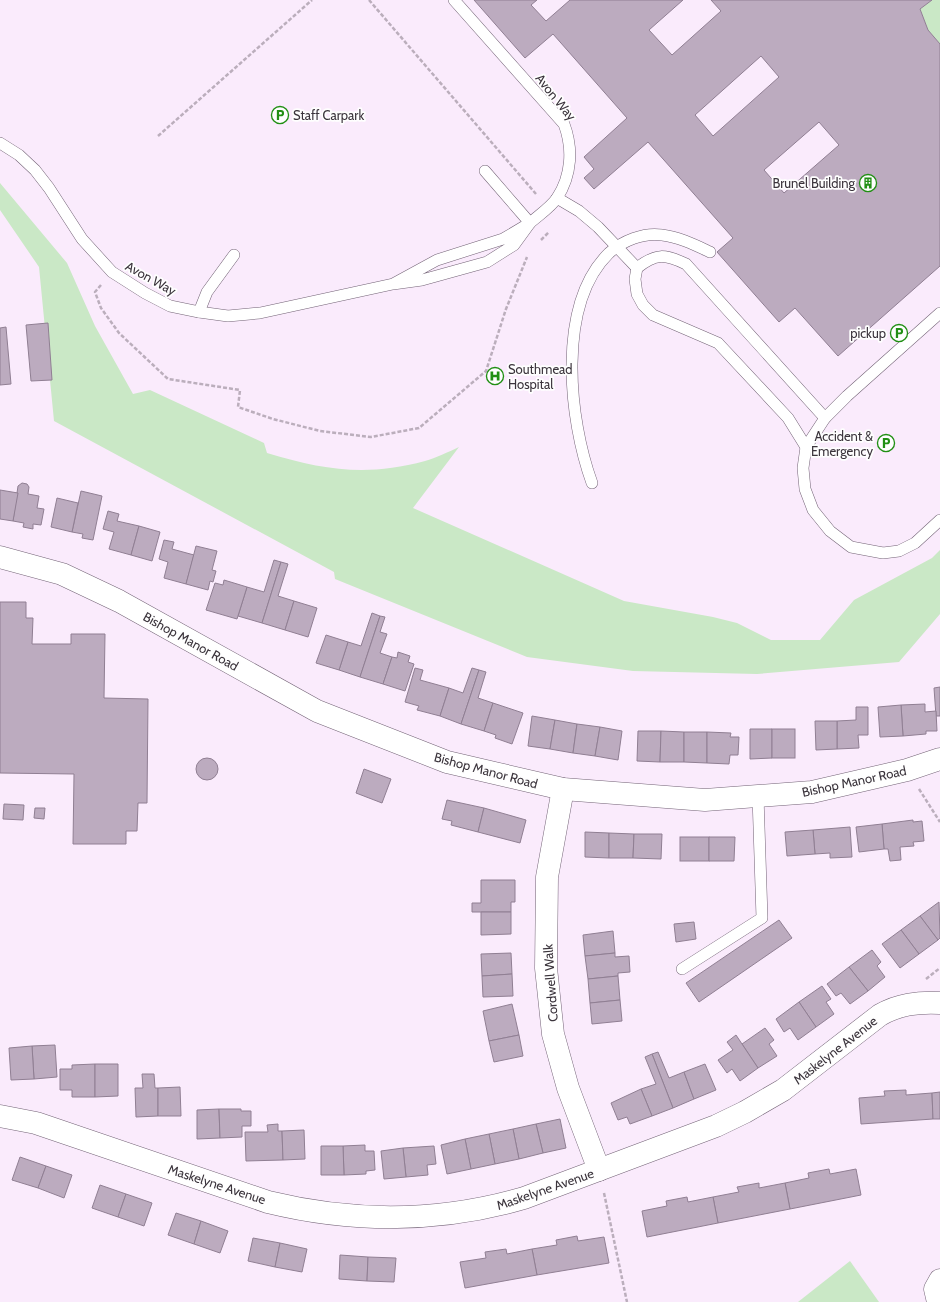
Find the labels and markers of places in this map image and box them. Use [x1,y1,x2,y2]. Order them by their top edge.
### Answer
parking icon: Staff Carpark [270,105,290,125]
place label: Staff Carpark [293,107,364,123]
building icon: Brunel Building [858,173,878,193]
place label: Brunel Building [773,175,856,191]
parking icon: pickup [889,323,909,343]
place label: pickup [850,325,886,341]
place label: Southmead Hospital [508,361,573,392]
hospital icon: Southmead Hospital [485,366,505,386]
place label: Accident & Emergency [811,428,873,459]
parking icon: Accident & Emergency [876,433,896,453]

